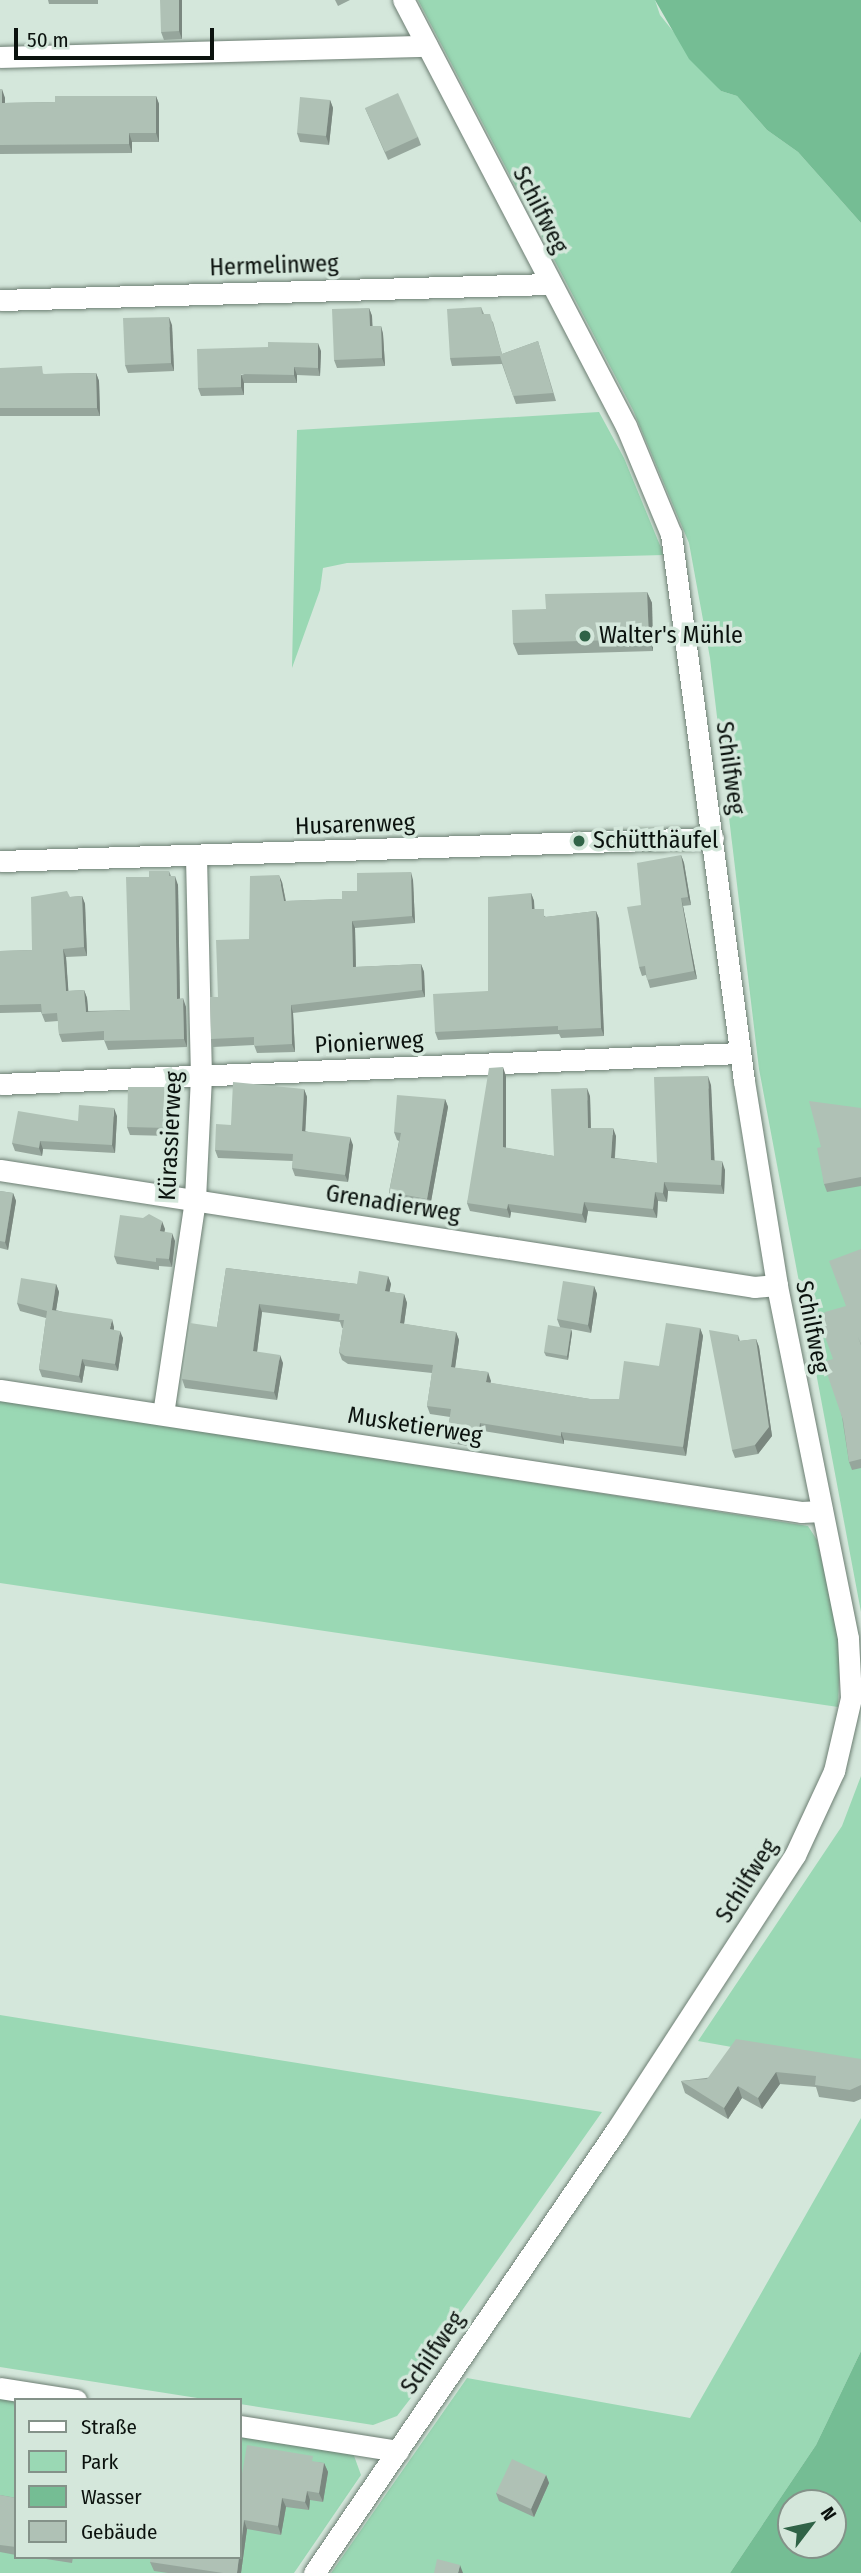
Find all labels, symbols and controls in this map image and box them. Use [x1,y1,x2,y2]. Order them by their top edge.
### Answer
scale bar [18,14,217,58]
text: 50 m [27,27,69,53]
street label: Schilfweg [506,162,574,258]
street label: Hermelinweg [209,249,339,283]
place label: Walter's Mühle [599,622,743,650]
marker: Walter's Mühle [577,628,593,644]
street label: Schilfweg [709,720,751,816]
street label: Husarenweg [295,809,415,841]
place label: Schütthäufel [593,827,718,855]
marker: Schütthäufel [571,833,587,849]
street label: Pionierweg [314,1026,424,1060]
street label: Kürassierweg [153,1071,189,1201]
street label: Grenadierweg [324,1179,462,1229]
street label: Schilfweg [789,1278,835,1376]
street label: Musketierweg [346,1401,484,1451]
street label: Schilfweg [710,1834,784,1928]
street label: Schilfweg [395,2306,471,2400]
legend [14,2398,242,2559]
text: Straße [81,2414,137,2440]
text: Park [81,2449,118,2475]
text: Wasser [81,2484,142,2510]
north arrow [777,2489,847,2559]
text: N [816,2503,841,2525]
text: Gebäude [81,2519,157,2545]

